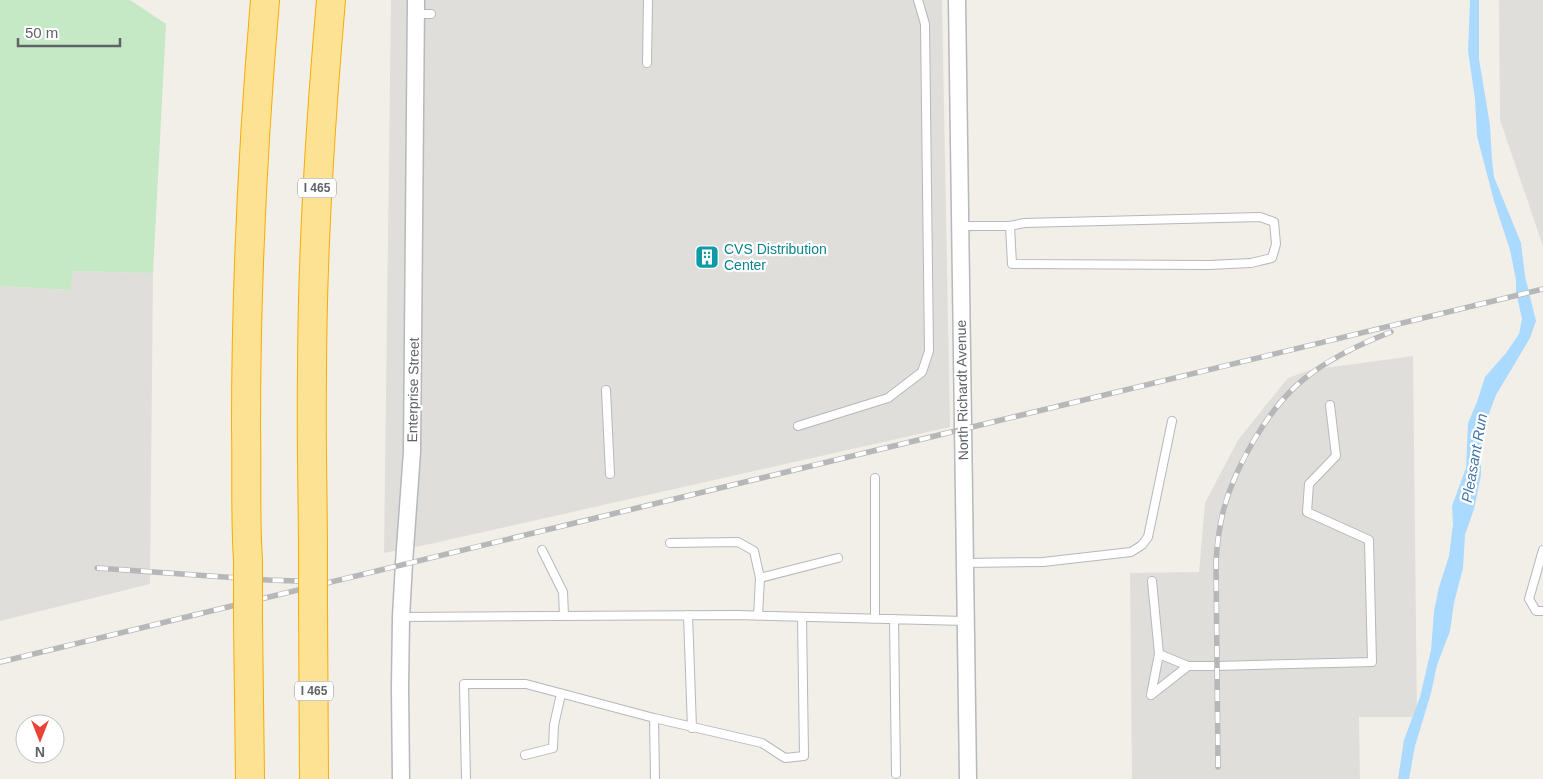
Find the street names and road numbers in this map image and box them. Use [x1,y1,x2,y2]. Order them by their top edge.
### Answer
road number: I 465 [298,178,336,198]
street label: North Richardt Avenue [953,319,971,460]
street label: Enterprise Street [404,337,422,443]
road number: I 465 [295,681,333,700]

